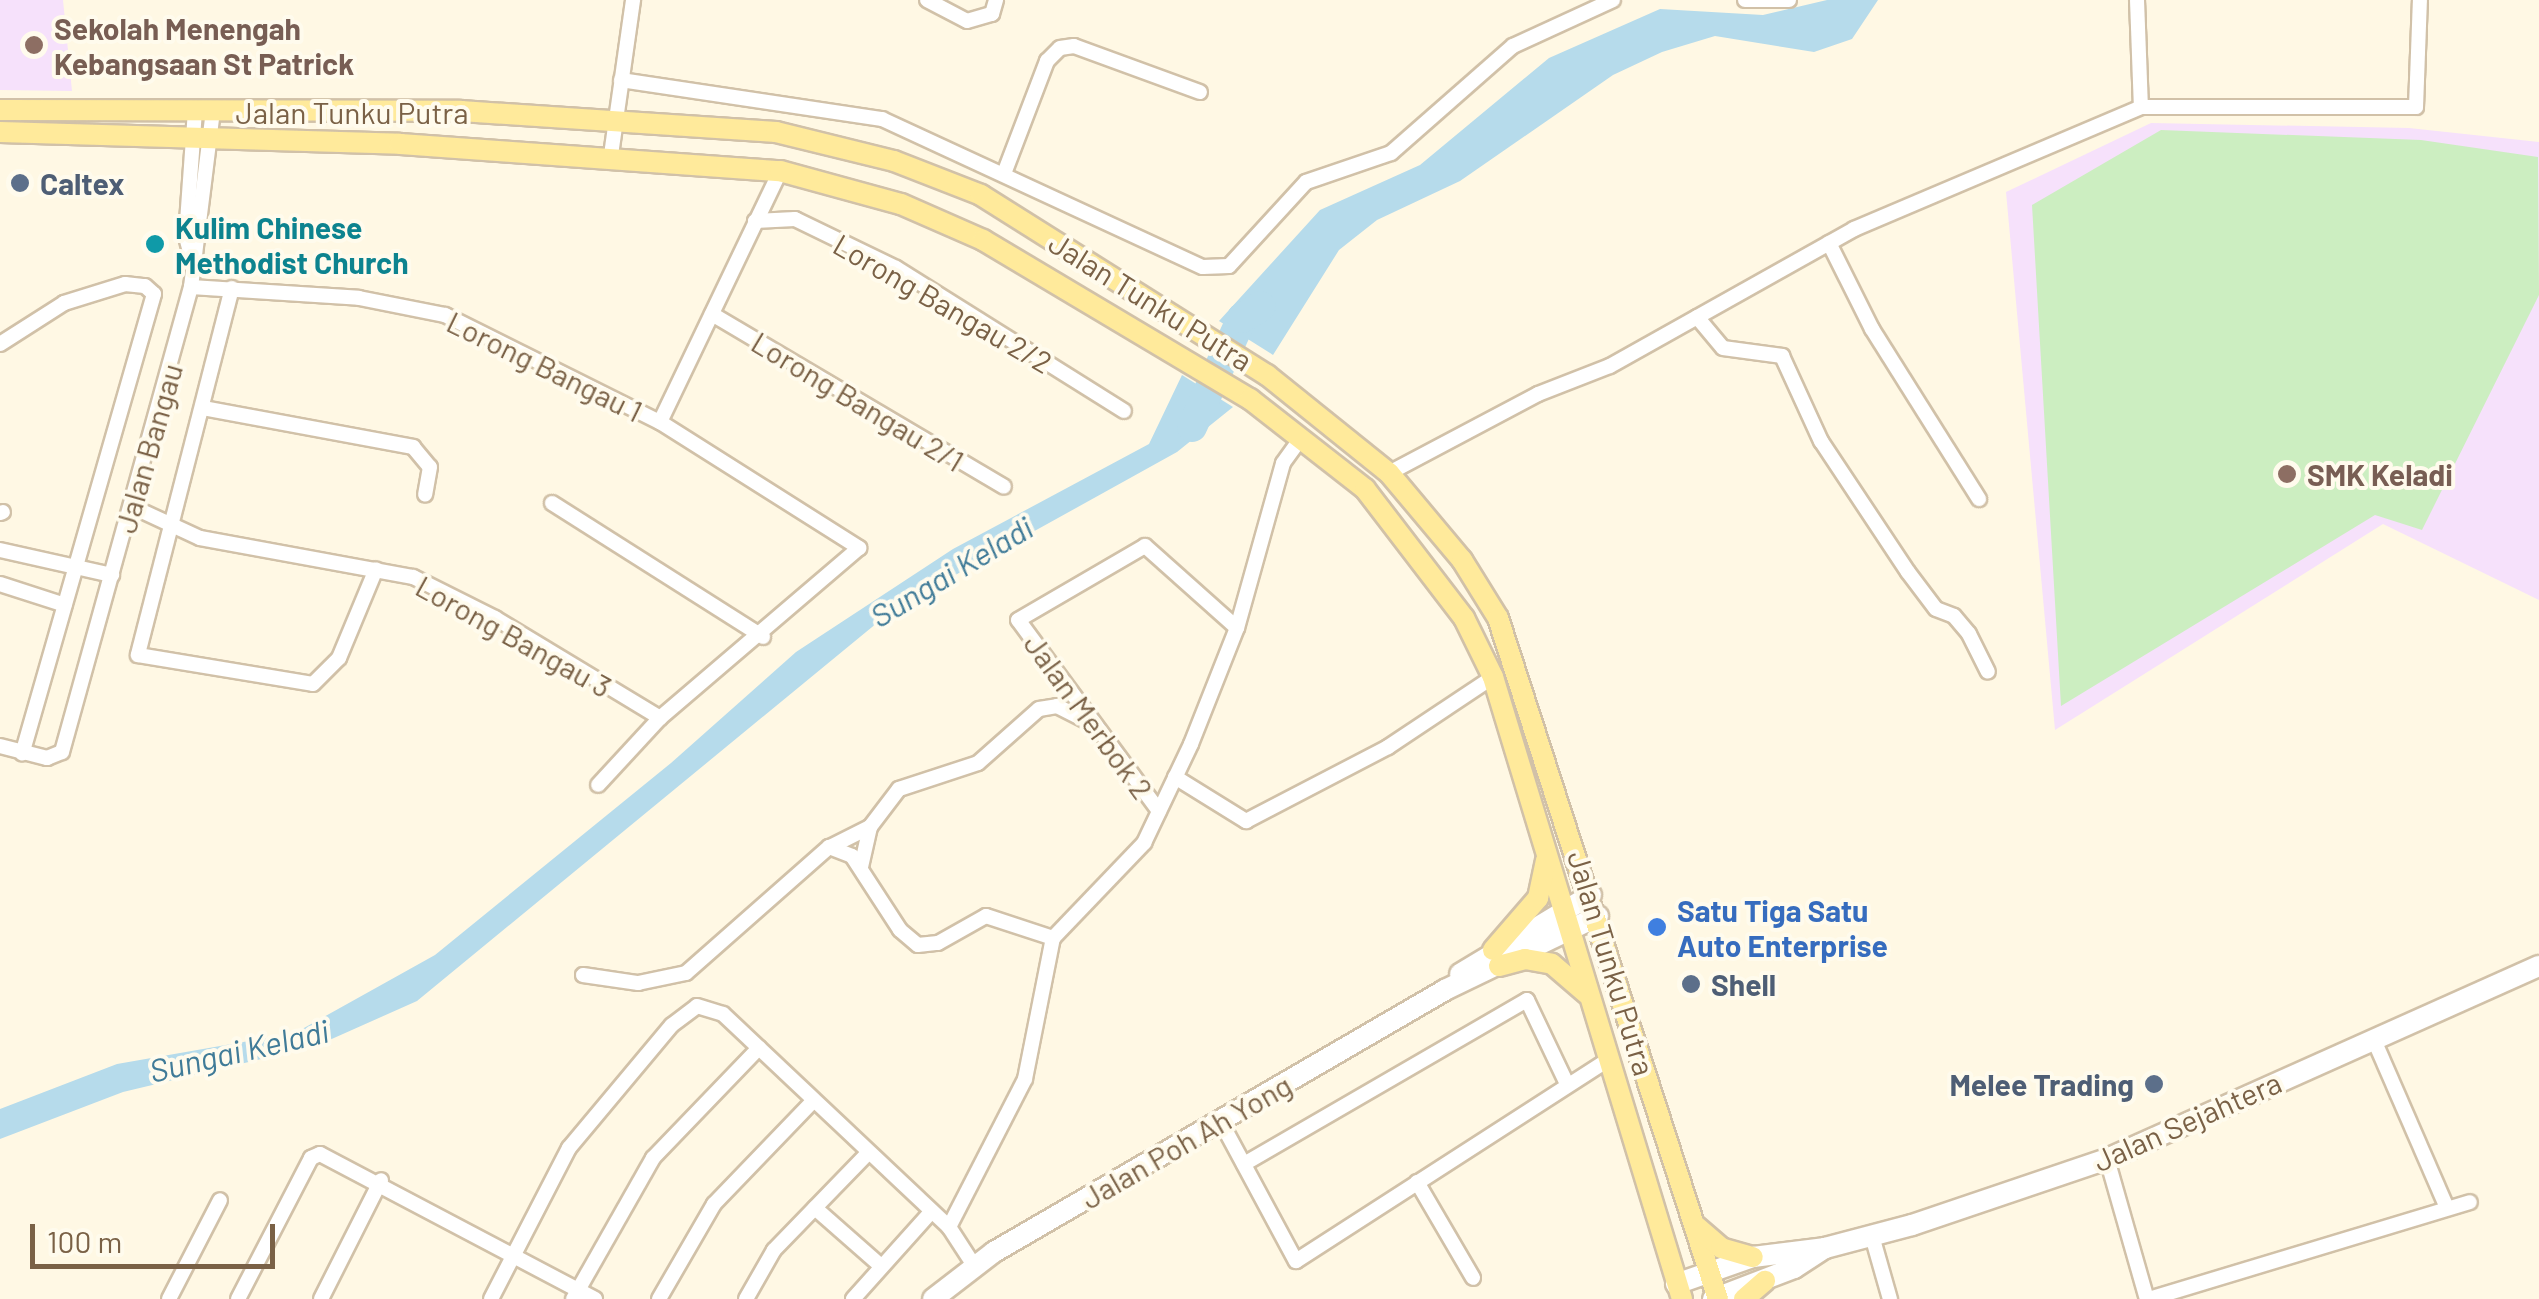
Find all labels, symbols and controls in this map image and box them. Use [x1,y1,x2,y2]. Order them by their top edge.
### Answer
place label: Sekolah Menengah Kebangsaan St Patrick [54,10,354,80]
marker: Sekolah Menengah Kebangsaan St Patrick [23,34,45,56]
street label: Jalan Tunku Putra [235,94,469,130]
place label: Caltex [40,165,124,201]
marker: Caltex [9,172,31,194]
place label: Kulim Chinese Methodist Church [175,209,409,280]
street label: Jalan Tunku Putra [1043,224,1259,378]
street label: Lorong Bangau 2/2 [827,226,1059,380]
marker: Kulim Chinese Methodist Church [144,233,166,255]
street label: Lorong Bangau 1 [441,303,649,429]
street label: Lorong Bangau 2/1 [745,324,971,478]
street label: Jalan Bangau [107,359,189,537]
place label: SMK Keladi [2307,456,2453,492]
marker: SMK Keladi [2276,463,2298,485]
water label: Sungai Keladi [863,507,1039,635]
street label: Lorong Bangau 3 [410,567,618,705]
street label: Jalan Merbok 2 [1017,627,1161,805]
street label: Jalan Tunku Putra [1561,846,1663,1080]
place label: Satu Tiga Satu Auto Enterprise [1677,892,1888,962]
marker: Satu Tiga Satu Auto Enterprise [1646,916,1668,938]
place label: Shell [1711,966,1776,1002]
marker: Shell [1680,973,1702,995]
water label: Sungai Keladi [145,1011,333,1089]
street label: Jalan Sejahtera [2087,1063,2287,1179]
street label: Jalan Poh Ah Yong [1074,1066,1298,1216]
place label: Melee Trading [1949,1066,2134,1102]
marker: Melee Trading [2143,1073,2165,1095]
scale bar [35,1204,280,1266]
text: 100 m [47,1223,122,1259]

